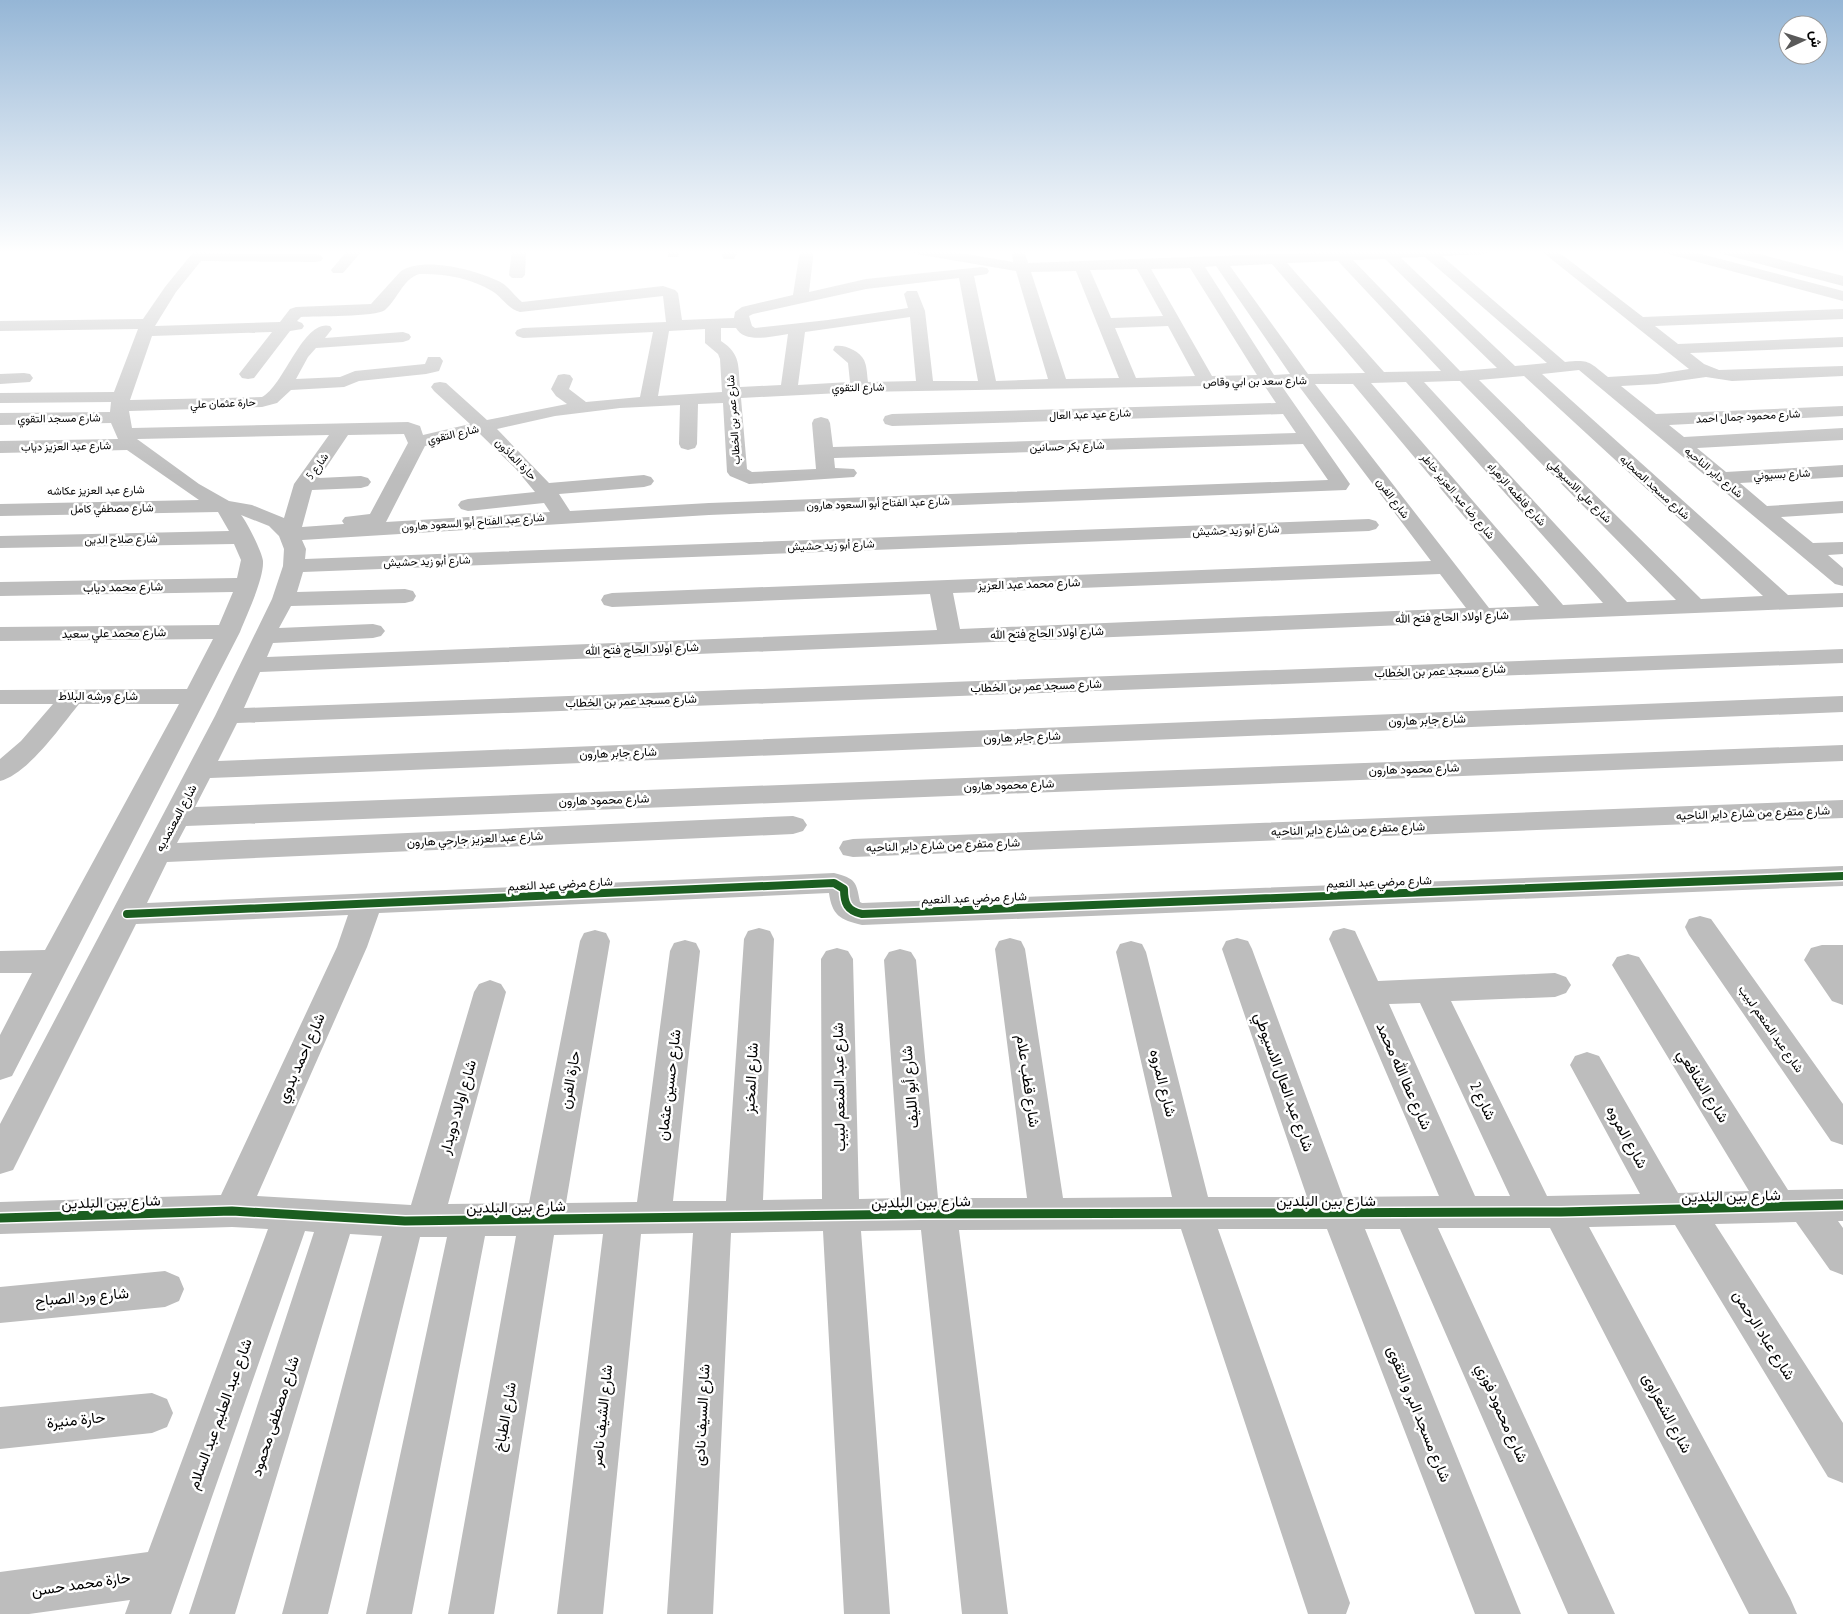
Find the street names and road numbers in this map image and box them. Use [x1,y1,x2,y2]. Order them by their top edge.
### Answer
street label: شارع سعد بن ابي وقاص [1203,373,1307,392]
street label: شارع عمر بن الخطاب [723,374,744,465]
street label: شارع التقوي [832,380,885,397]
street label: حارة عثمان علي [190,395,256,414]
street label: شارع عيد عبد العال [1049,406,1132,423]
street label: شارع محمود جمال احمد [1695,406,1801,427]
street label: شارع مسجد التقوي [17,410,101,429]
street label: شارع التقوي [426,421,481,450]
street label: حارة المأذون [492,435,540,483]
street label: شارع عبد العزيز دياب [21,438,111,455]
street label: شارع بكر حسانين [1029,438,1105,455]
street label: شارع داير الناحيه [1681,443,1746,501]
street label: شارع رضا عبد العزيز خاطر [1417,449,1498,543]
street label: شارع 5 [303,450,332,483]
street label: شارع مسجد الصحابه [1616,452,1693,523]
street label: شارع علي الاسيوطي [1543,456,1615,528]
street label: شارع فاطمه الزهراء [1484,459,1550,530]
street label: شارع بسيوني [1753,466,1811,485]
street label: شارع الفرن [1372,475,1413,522]
street label: شارع عبد العزيز عكاشه [47,482,145,499]
street label: شارع عبد الفتاح أبو السعود هارون [806,493,950,513]
street label: شارع مصطفي كامل [70,500,154,519]
street label: شارع عبد الفتاح أبو السعود هارون [401,510,545,535]
street label: شارع أبو زيد حشيش [1192,521,1280,540]
street label: شارع صلاح الدين [84,531,158,548]
street label: شارع أبو زيد حشيش [787,536,875,555]
street label: شارع أبو زيد حشيش [383,552,471,571]
street label: شارع محمد عبد العزيز [976,574,1081,595]
street label: شارع محمد دياب [83,578,163,597]
street label: شارع اولاد الحاج فتح الله [1395,607,1509,628]
street label: شارع اولاد الحاج فتح الله [990,623,1104,644]
street label: شارع محمد علي سعيد [62,624,166,644]
street label: شارع اولاد الحاج فتح الله [585,639,699,660]
street label: شارع مسجد عمر بن الخطاب [1374,661,1506,682]
street label: شارع مسجد عمر بن الخطاب [970,676,1102,697]
street label: شارع ورشه البلاط [58,688,138,705]
street label: شارع مسجد عمر بن الخطاب [565,691,697,712]
street label: شارع جابر هارون [1388,711,1466,730]
street label: شارع جابر هارون [983,728,1061,747]
street label: شارع جابر هارون [579,744,657,763]
street label: شارع محمود هارون [1368,759,1460,780]
street label: شارع محمود هارون [963,775,1055,796]
street label: شارع المعتمديه [152,781,201,855]
street label: شارع محمود هارون [558,790,650,811]
street label: شارع متفرع من شارع داير الناحيه [1676,802,1830,825]
street label: شارع متفرع من شارع داير الناحيه [1271,818,1425,841]
street label: شارع عبد العزيز جارحي هارون [406,827,544,853]
street label: شارع متفرع من شارع داير الناحيه [866,834,1020,857]
street label: شارع مرضي عبد النعيم [1326,872,1432,894]
street label: شارع مرضي عبد النعيم [507,873,613,897]
street label: شارع مرضي عبد النعيم [921,888,1027,910]
street label: شارع عبد المنعم لبيب [1734,982,1807,1076]
street label: شارع احمد بدوي [272,1010,333,1107]
street label: شارع عبد العال الاسيوطي [1247,1010,1319,1156]
street label: شارع عطا الله محمد [1371,1019,1437,1133]
street label: شارع عبد المنعم لبيب [828,1022,851,1152]
street label: شارع حسين عثمان [652,1028,687,1142]
street label: شارع قطب علام [1011,1033,1044,1129]
street label: شارع المخبز [739,1042,764,1115]
street label: شارع أبو الليف [896,1045,925,1129]
street label: شارع الشافعي [1670,1046,1734,1128]
street label: شارع المروه [1144,1047,1181,1119]
street label: حارة الفرن [555,1049,584,1111]
street label: شارع اولاد دويدار [435,1057,482,1158]
street label: شارع 2 [1464,1079,1501,1124]
street label: شارع المروه [1601,1102,1653,1173]
street label: شارع بين البلدين [1681,1185,1781,1208]
street label: شارع بين البلدين [61,1190,161,1215]
street label: شارع بين البلدين [871,1191,971,1214]
street label: شارع بين البلدين [1276,1191,1376,1212]
street label: شارع بين البلدين [466,1196,566,1219]
street label: شارع ورد الصباح [34,1283,130,1312]
street label: شارع عباد الرحمن [1728,1286,1800,1384]
street label: شارع عبد العليم عبد السلام [183,1336,258,1493]
street label: شارع مسجد البر و التقوى [1382,1343,1456,1486]
street label: شارع مصطفى محمود [246,1353,305,1479]
street label: شارع محمود فوزي [1468,1360,1533,1467]
street label: شارع السيف نادى [689,1363,716,1467]
street label: شارع الشيف ناصر [587,1364,618,1469]
street label: شارع الشعراوى [1637,1369,1697,1457]
street label: شارع الطباخ [489,1380,522,1454]
street label: حارة منيرة [46,1407,106,1432]
street label: حارة محمد حسن [30,1567,132,1601]

